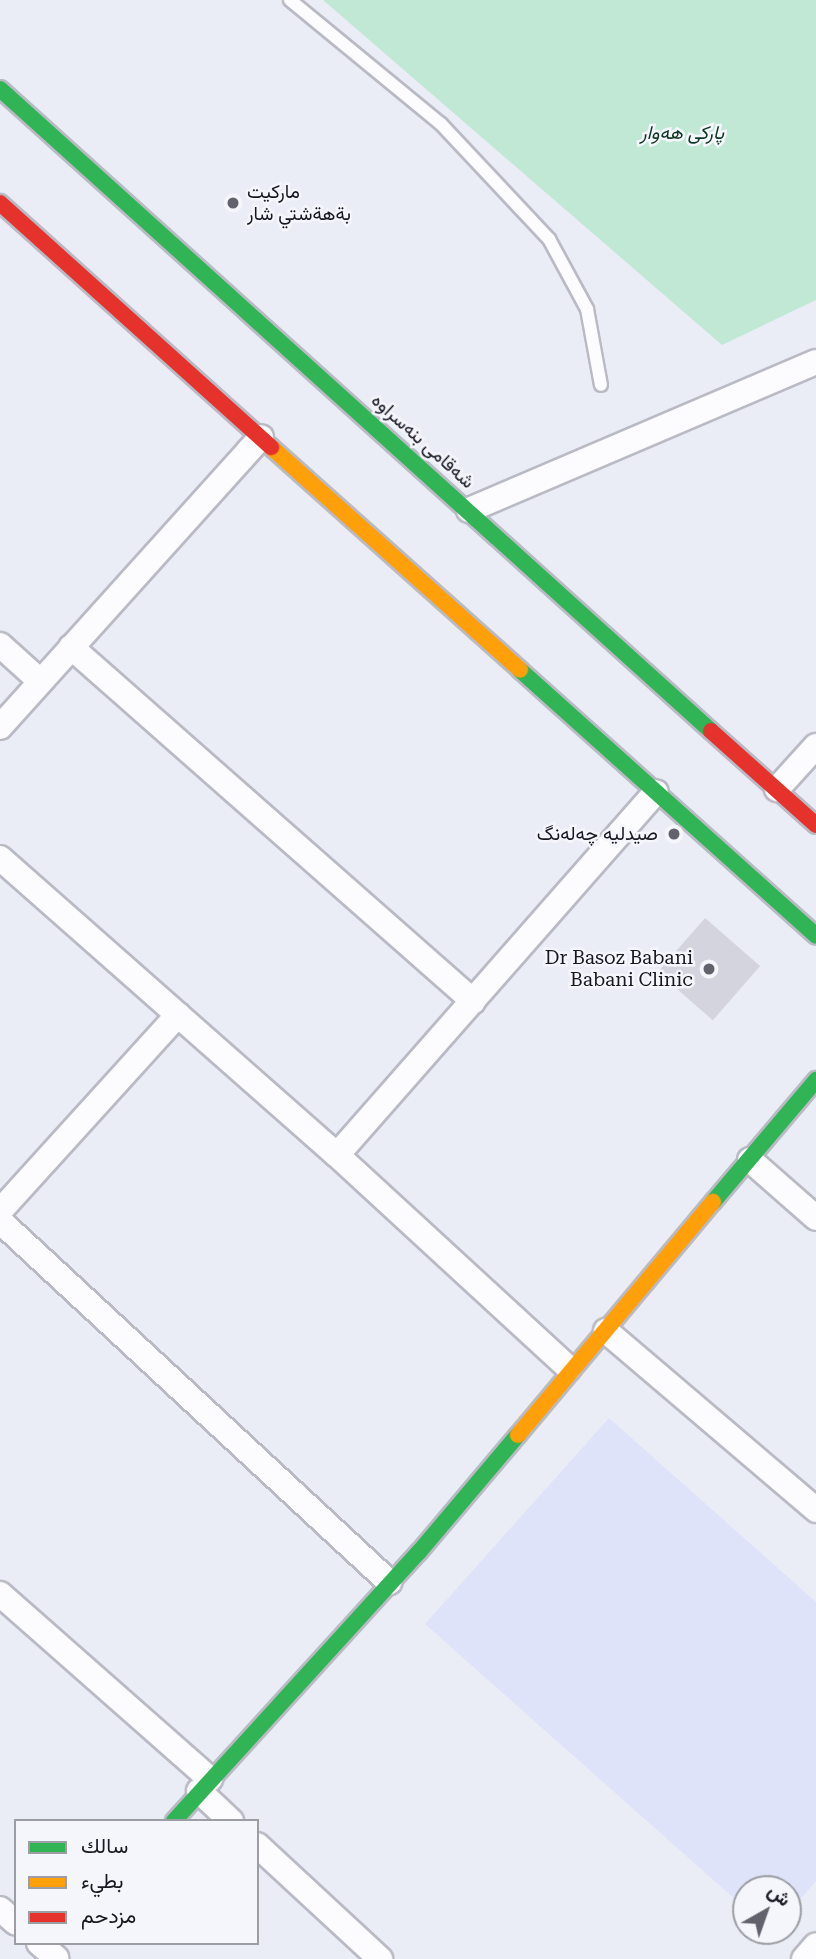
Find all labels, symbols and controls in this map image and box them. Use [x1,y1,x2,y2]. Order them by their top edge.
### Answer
park label: پارکی هەوار [640,122,724,144]
place label: ماركيت بةهةشتي شار [247,181,351,225]
marker: ماركيت بةهةشتي شار [225,195,241,211]
street label: شەقامی بنەسراوە [367,389,479,493]
place label: صیدلیە چەلەنگ [537,823,658,845]
marker: صیدلیە چەلەنگ [664,824,684,844]
place label: Dr Basoz Babani Babani Clinic [545,947,693,991]
marker: Dr Basoz Babani Babani Clinic [699,959,719,979]
legend [14,1819,259,1945]
text: سالك [81,1834,128,1858]
text: بطيء [81,1869,124,1893]
north arrow [732,1875,802,1945]
text: ش [763,1879,796,1911]
text: مزدحم [81,1904,136,1928]

